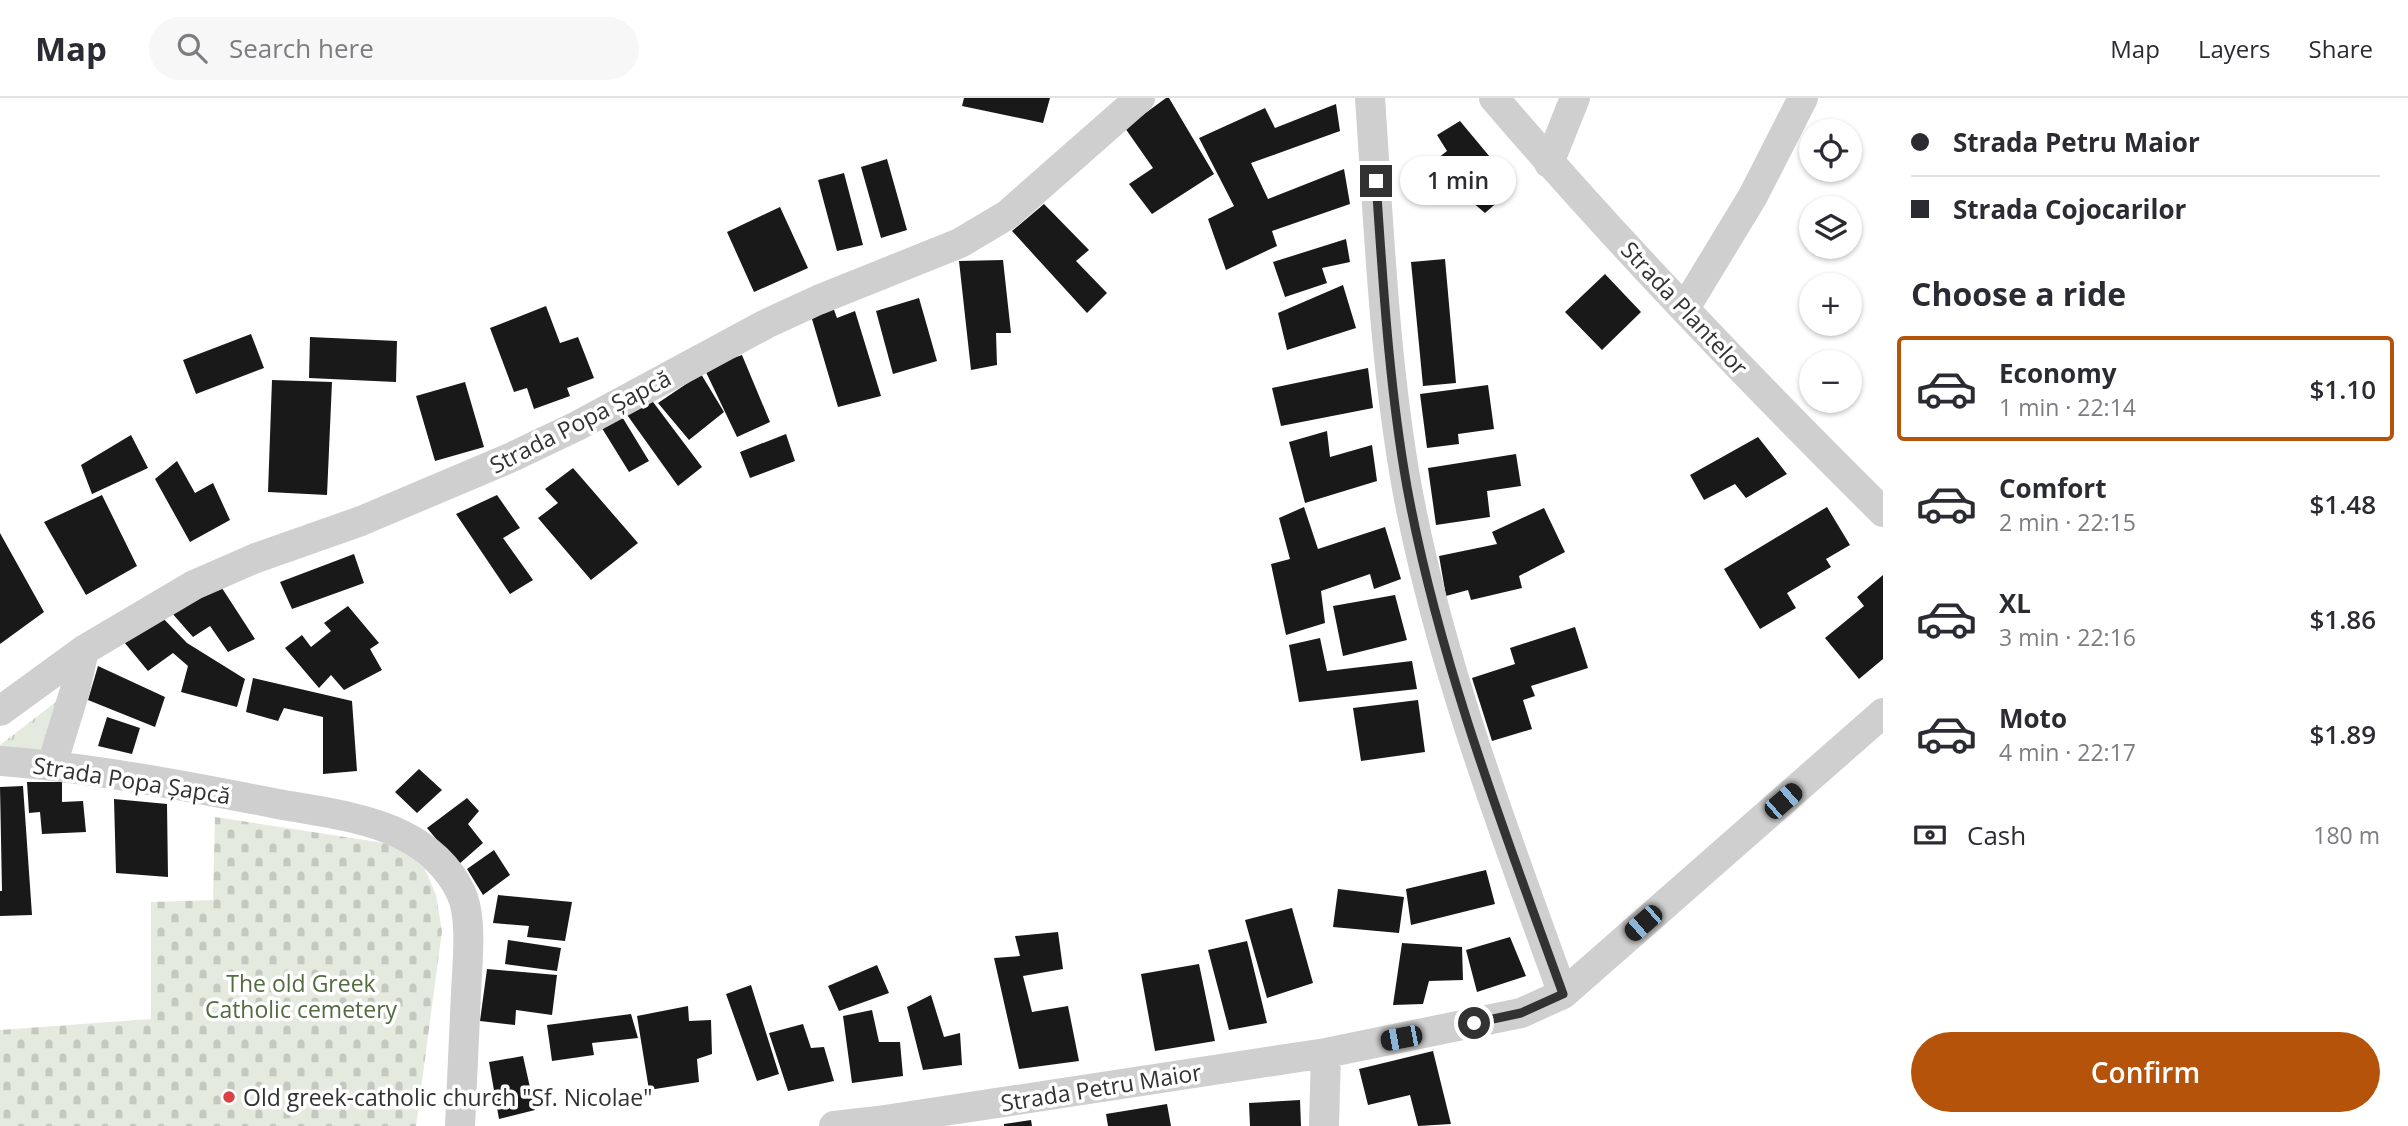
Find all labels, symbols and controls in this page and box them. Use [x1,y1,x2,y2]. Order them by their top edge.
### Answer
search box [149,17,639,80]
text: Map [35,26,107,71]
icon: search [173,29,211,67]
text: Search here [229,30,374,66]
text: Map [2110,32,2160,65]
text: Layers [2198,32,2271,65]
text: Share [2309,32,2373,65]
map controls [1799,119,1862,413]
button: locate [1799,119,1862,182]
text: Strada Petru Maior [1953,124,2200,160]
callout: 1 min [1400,156,1516,206]
text: 1 min [1427,164,1489,196]
route end [1360,165,1392,197]
text: Strada Cojocarilor [1953,191,2186,227]
button: layers [1799,196,1862,259]
street label: Strada Plantelor [1614,234,1756,382]
text: Choose a ride [1911,272,2126,315]
button: + [1799,273,1862,336]
button: − [1799,350,1862,413]
text: Economy [1999,355,2117,391]
icon: car [1915,357,1978,420]
street label: Strada Popa Șapcă [484,361,676,481]
text: $1.10 [2309,371,2376,407]
text: 1 min · 22:14 [1999,391,2136,423]
text: Comfort [1999,470,2106,506]
icon: car [1915,472,1978,535]
text: $1.48 [2309,486,2376,522]
text: 2 min · 22:15 [1999,506,2136,538]
text: XL [1999,585,2031,621]
icon: car [1915,587,1978,650]
text: $1.86 [2309,601,2376,637]
text: 3 min · 22:16 [1999,621,2136,653]
text: Moto [1999,700,2067,736]
icon: car [1915,702,1978,765]
text: $1.89 [2309,716,2376,752]
text: 4 min · 22:17 [1999,736,2136,768]
street label: Strada Popa Șapcă [31,749,233,811]
car [1761,779,1806,823]
icon: cash [1911,816,1949,854]
text: Cash [1967,817,2026,853]
text: 180 m [2313,819,2380,851]
car [1621,901,1666,945]
park label: The old Greek Catholic cemetery [205,967,398,1025]
route start [1458,1007,1490,1039]
car [1379,1024,1424,1052]
button: Confirm [1911,1032,2380,1112]
street label: Strada Petru Maior [998,1055,1204,1119]
place label: Old greek-catholic church "Sf. Nicolae" [243,1081,652,1113]
marker: Old greek-catholic church "Sf. Nicolae" [221,1089,237,1105]

